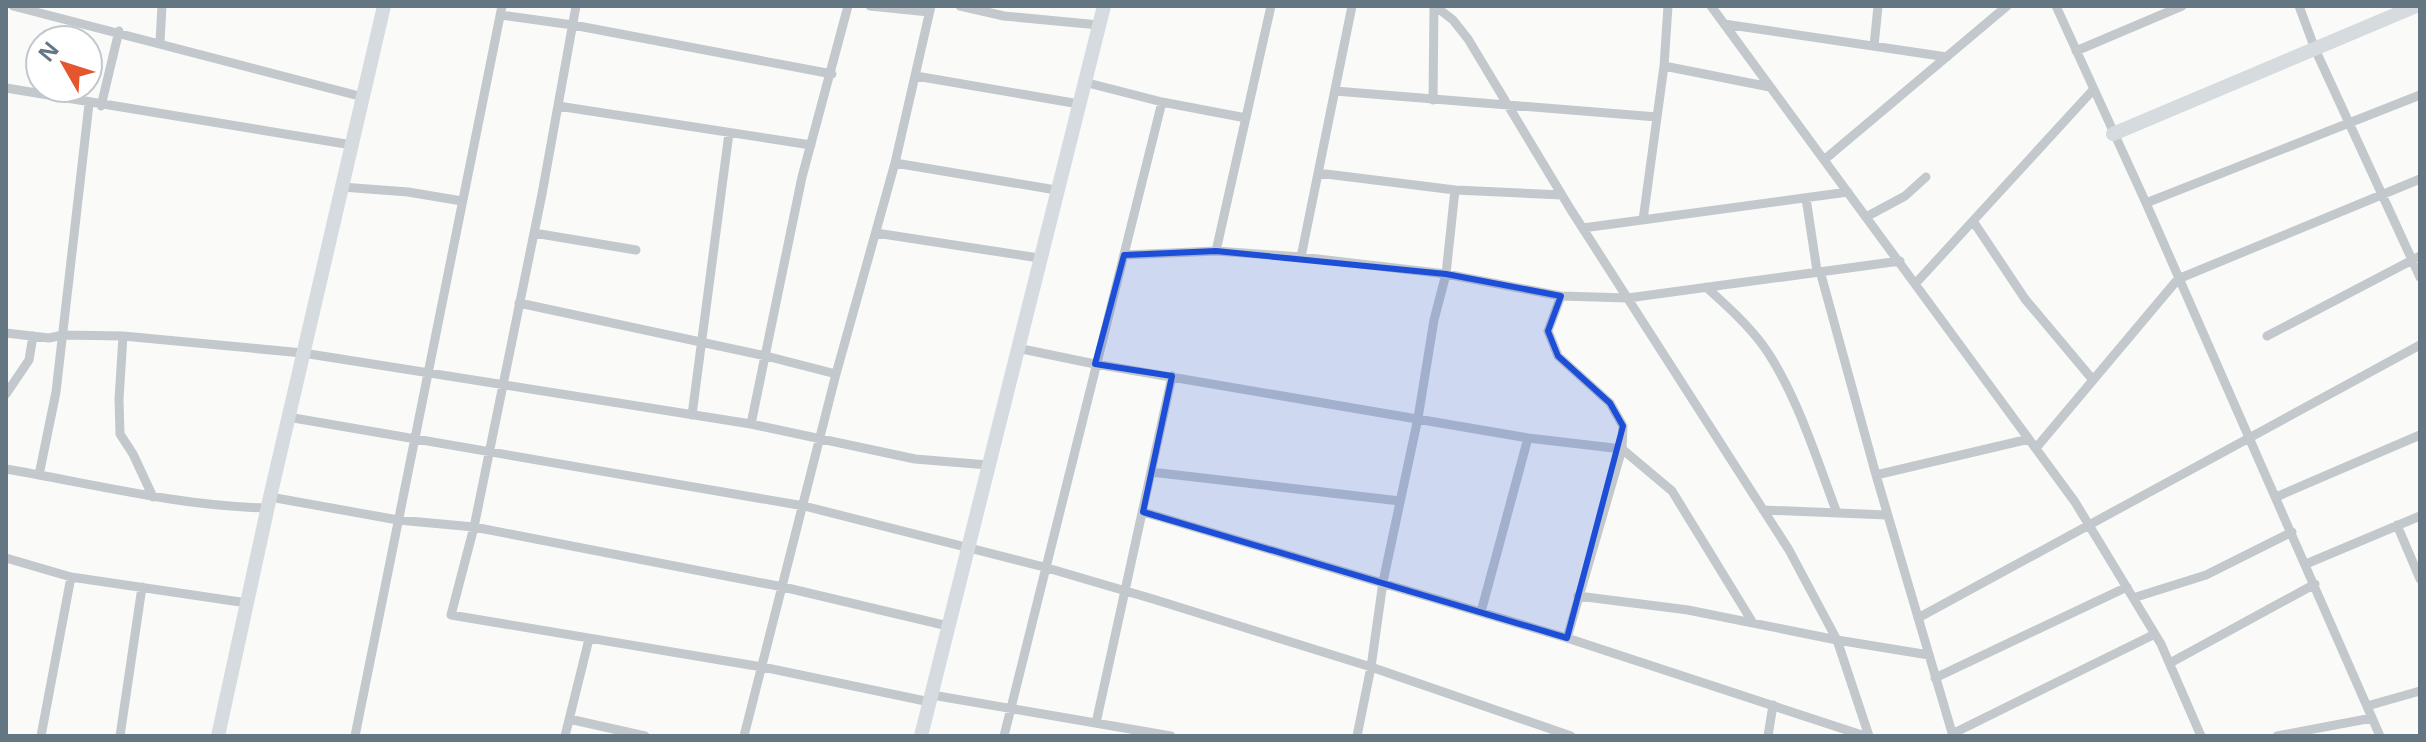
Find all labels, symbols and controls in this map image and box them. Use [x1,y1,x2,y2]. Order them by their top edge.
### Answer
north arrow [24,24,104,104]
text: N [30,34,65,67]

